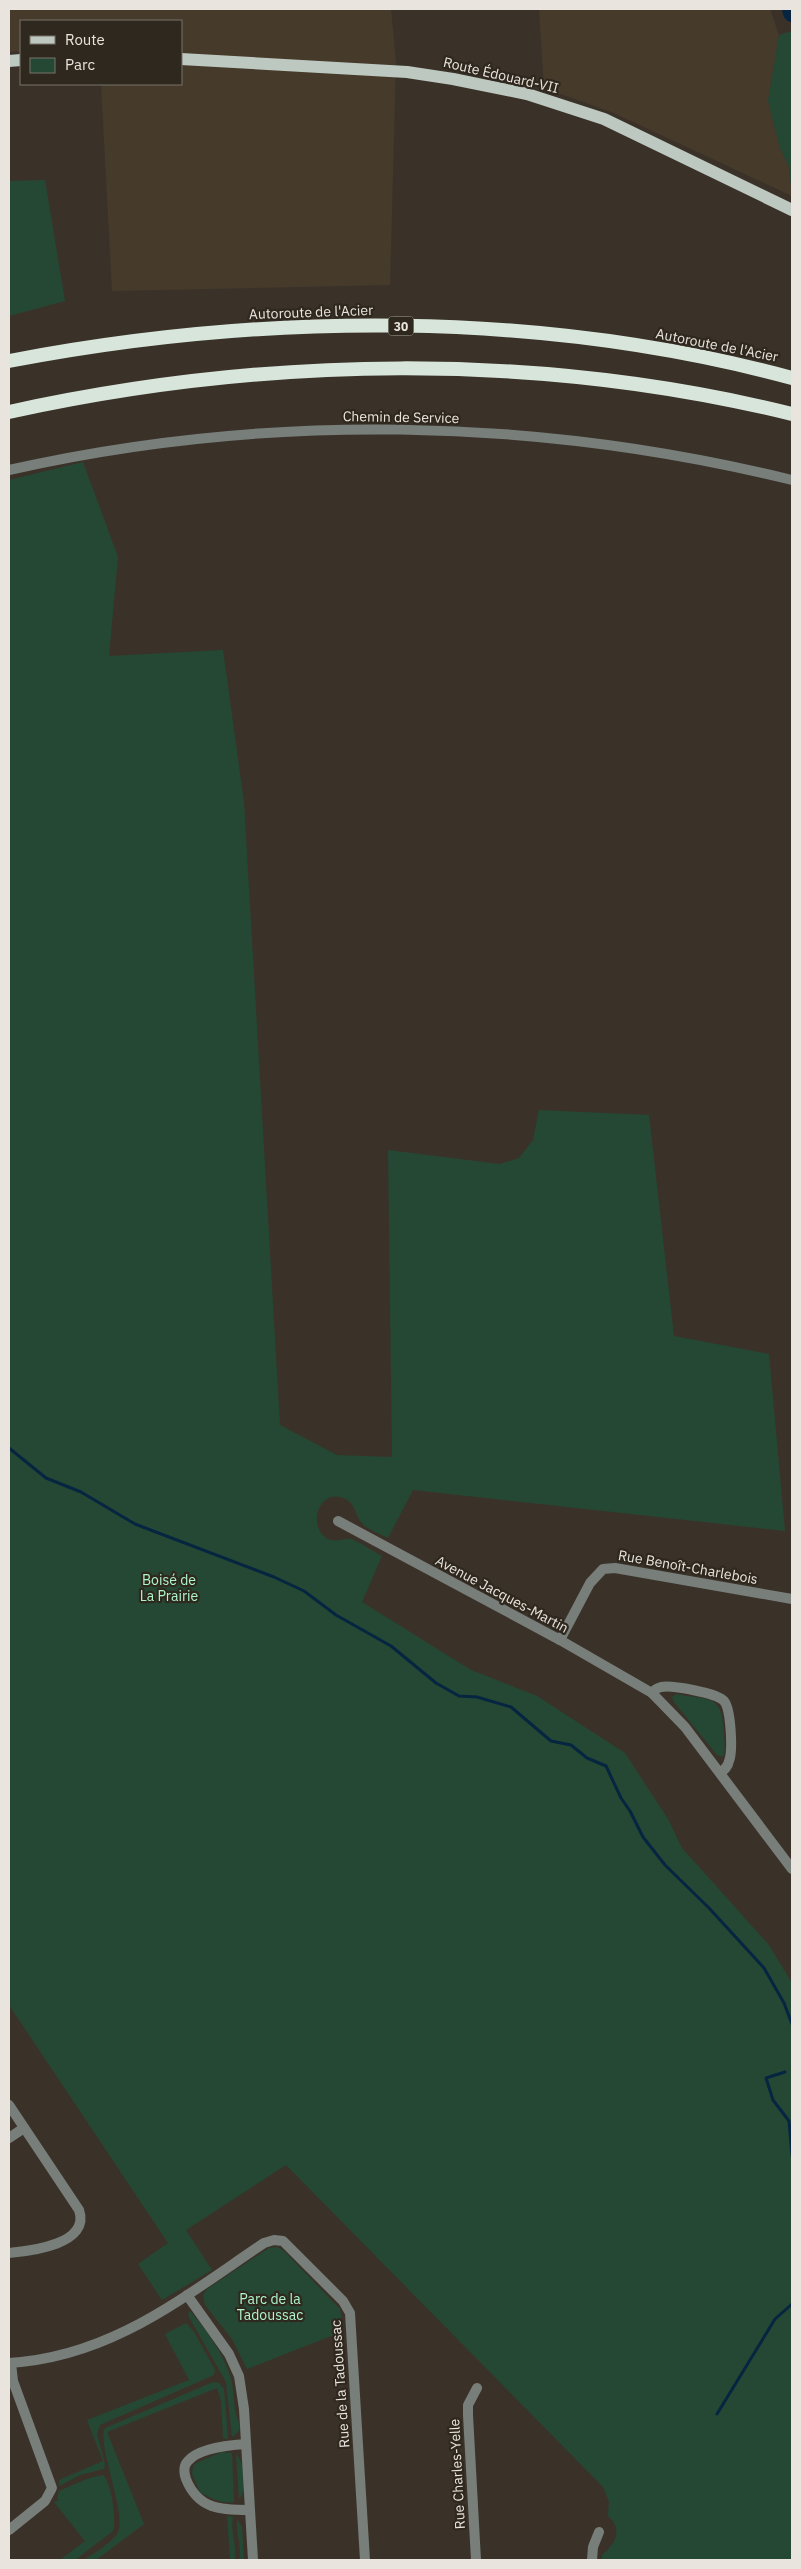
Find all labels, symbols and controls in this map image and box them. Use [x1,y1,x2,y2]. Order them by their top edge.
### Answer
legend [20,20,182,85]
text: Route [65,30,105,49]
street label: Route Édouard-VII [442,52,561,97]
text: Parc [65,55,95,74]
street label: Autoroute de l'Acier [249,301,373,323]
road number: 30 [388,316,414,336]
street label: Autoroute de l'Acier [654,324,780,366]
street label: Chemin de Service [343,407,460,427]
street label: Rue Benoît-Charlebois [617,1546,759,1588]
street label: Avenue Jacques-Martin [432,1551,572,1637]
park label: Boisé de La Prairie [140,1571,199,1605]
park label: Parc de la Tadoussac [237,2290,303,2324]
street label: Rue de la Tadoussac [327,2319,353,2449]
street label: Rue Charles-Yelle [445,2418,469,2530]

